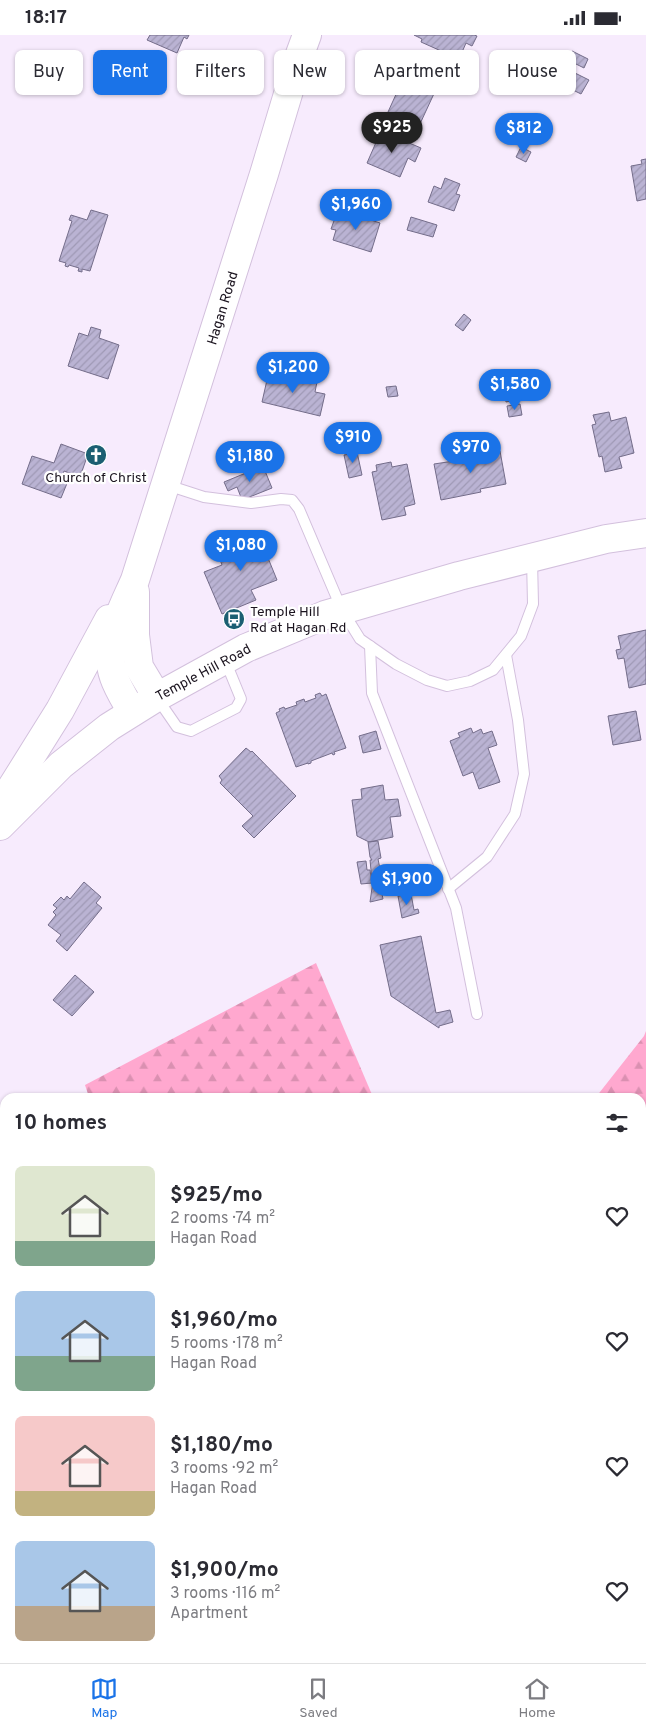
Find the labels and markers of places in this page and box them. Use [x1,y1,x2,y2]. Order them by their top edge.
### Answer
pin: $925 [362,111,422,154]
pin: $812 [494,113,554,155]
pin: $1,960 [315,189,397,231]
pin: $1,200 [252,351,334,394]
pin: $1,580 [474,369,556,411]
pin: $910 [323,421,383,464]
pin: $970 [441,431,501,474]
pin: $1,180 [209,441,291,483]
church icon: Church of Christ [84,443,108,467]
place label: Church of Christ [45,470,147,487]
pin: $1,080 [200,529,282,572]
place label: Temple Hill Rd at Hagan Rd [250,604,346,637]
bus stop icon: Temple Hill Rd at Hagan Rd [222,607,246,631]
pin: $1,900 [366,863,448,906]

